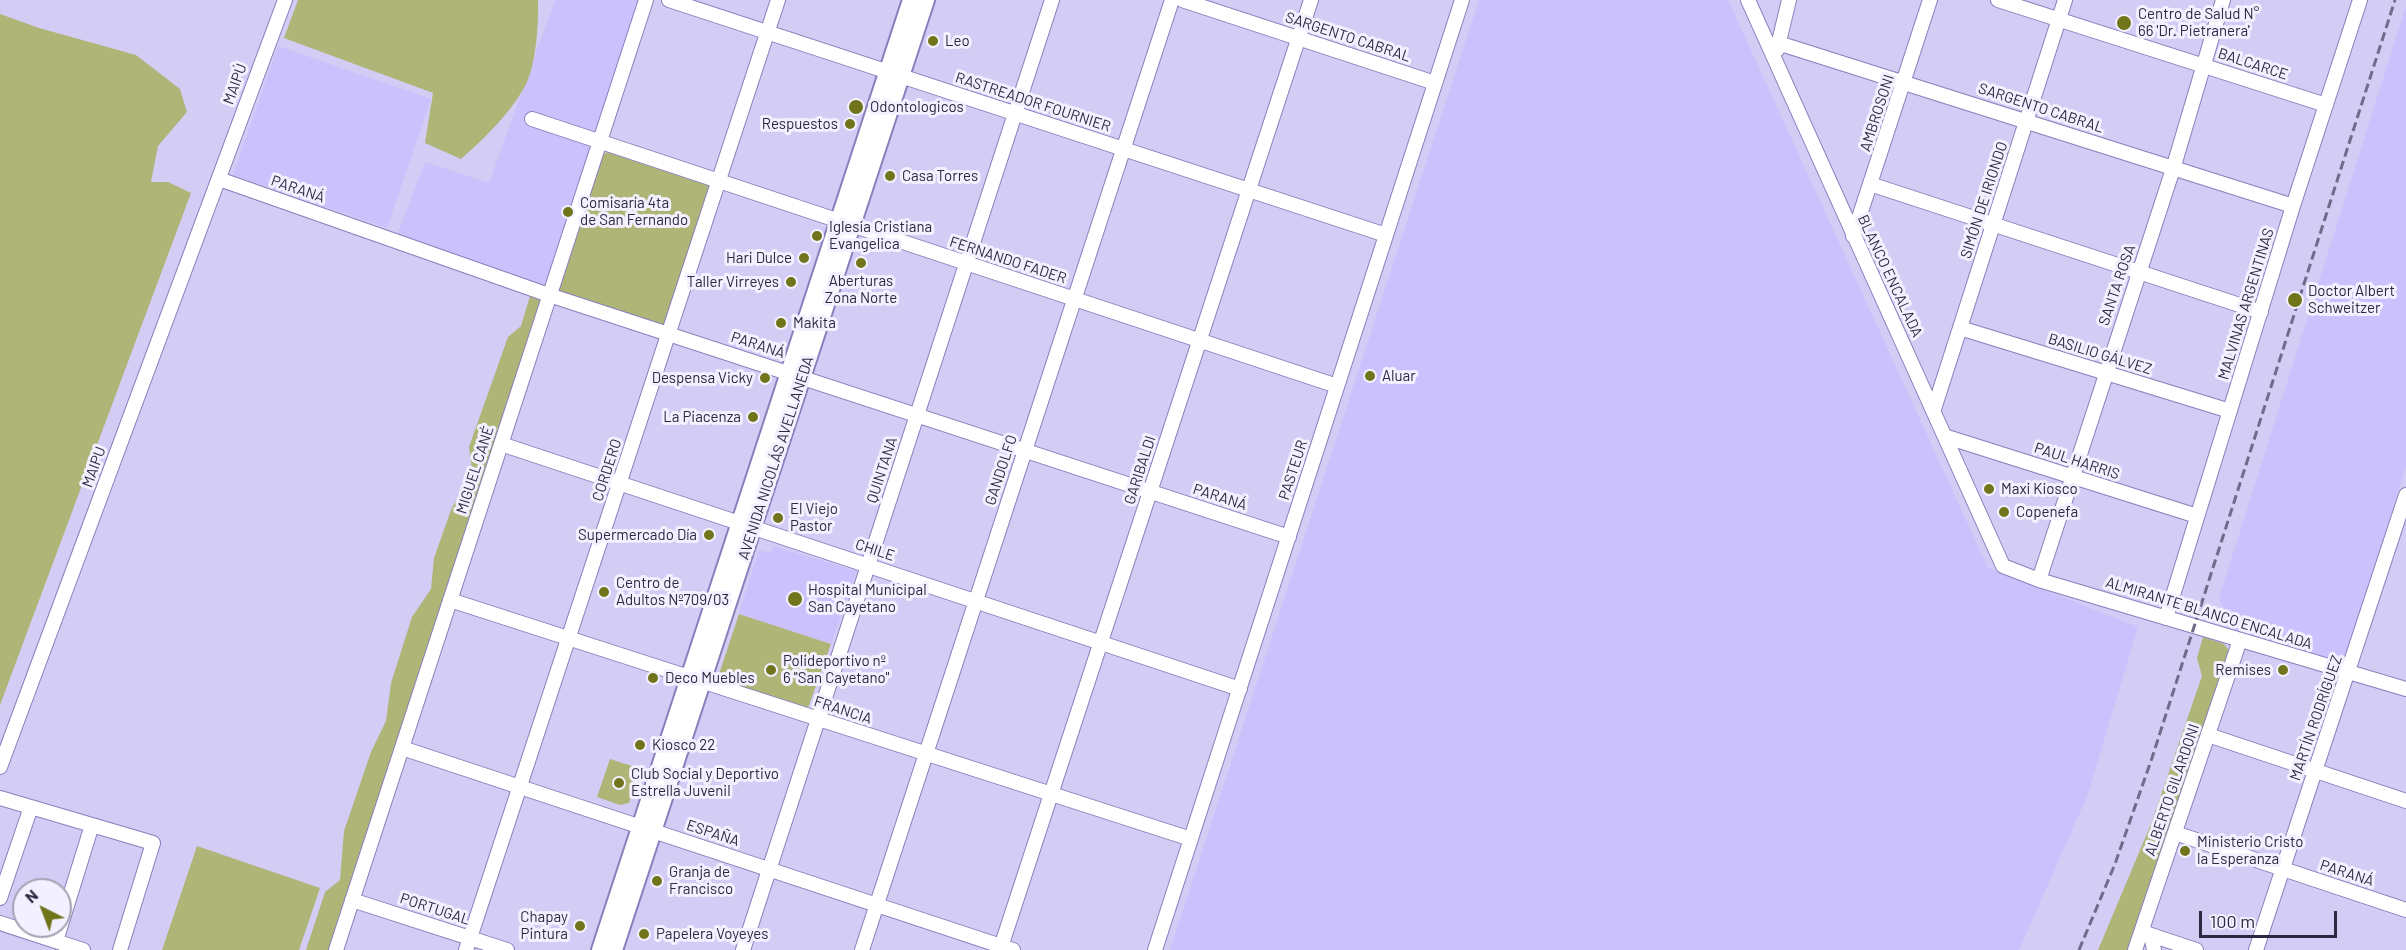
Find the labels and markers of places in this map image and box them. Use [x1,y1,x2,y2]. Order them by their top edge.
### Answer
place label: Centro de Salud N° 66 'Dr. Pietranera' [2138,5,2259,40]
marker: Centro de Salud N° 66 'Dr. Pietranera' [2115,14,2133,32]
place label: Leo [945,32,970,50]
marker: Leo [926,34,940,48]
marker: Odontologicos [847,98,865,116]
place label: Odontologicos [870,98,964,116]
place label: Respuestos [762,115,838,133]
marker: Respuestos [843,117,857,131]
place label: Casa Torres [902,167,978,185]
marker: Casa Torres [883,169,897,183]
place label: Comisaría 4ta de San Fernando [580,194,688,229]
marker: Comisaría 4ta de San Fernando [561,205,575,219]
place label: Iglesia Cristiana Evangelica [829,218,932,253]
marker: Iglesia Cristiana Evangelica [810,229,824,243]
place label: Hari Dulce [726,249,792,267]
marker: Hari Dulce [797,251,811,265]
marker: Aberturas Zona Norte [854,256,868,270]
place label: Aberturas Zona Norte [825,272,897,307]
place label: Taller Virreyes [687,273,779,291]
marker: Taller Virreyes [784,275,798,289]
place label: Doctor Albert Schweitzer [2308,282,2395,317]
marker: Doctor Albert Schweitzer [2286,291,2304,309]
place label: Makita [793,314,836,332]
marker: Makita [774,316,788,330]
place label: Aluar [1382,367,1416,385]
place label: Despensa Vicky [652,369,753,387]
marker: Aluar [1363,369,1377,383]
marker: Despensa Vicky [758,371,772,385]
place label: La Piacenza [663,408,741,426]
marker: La Piacenza [746,410,760,424]
place label: Maxi Kiosco [2001,480,2078,498]
marker: Maxi Kiosco [1982,482,1996,496]
place label: El Viejo Pastor [790,500,838,535]
place label: Copenefa [2016,503,2078,521]
marker: Copenefa [1997,505,2011,519]
marker: El Viejo Pastor [771,511,785,525]
place label: Supermercado Día [578,526,697,544]
marker: Supermercado Día [702,528,716,542]
place label: Centro de Adultos Nº709/03 [616,574,729,609]
place label: Hospital Municipal San Cayetano [808,581,927,616]
marker: Centro de Adultos Nº709/03 [597,585,611,599]
marker: Hospital Municipal San Cayetano [786,590,804,608]
place label: Polideportivo nº 6 "San Cayetano" [783,652,889,687]
place label: Remises [2215,661,2271,679]
marker: Polideportivo nº 6 "San Cayetano" [764,663,778,677]
marker: Remises [2276,663,2290,677]
place label: Deco Muebles [665,669,755,687]
marker: Deco Muebles [646,671,660,685]
place label: Kiosco 22 [652,736,715,754]
marker: Kiosco 22 [633,738,647,752]
place label: Club Social y Deportivo Estrella Juvenil [631,765,779,800]
marker: Club Social y Deportivo Estrella Juvenil [612,776,626,790]
place label: Ministerio Cristo la Esperanza [2197,833,2303,868]
marker: Ministerio Cristo la Esperanza [2178,844,2192,858]
place label: Granja de Francisco [669,863,733,898]
marker: Granja de Francisco [650,874,664,888]
place label: Chapay Pintura [520,908,568,943]
marker: Chapay Pintura [573,919,587,933]
place label: Papelera Voyeyes [656,925,768,943]
marker: Papelera Voyeyes [637,927,651,941]

